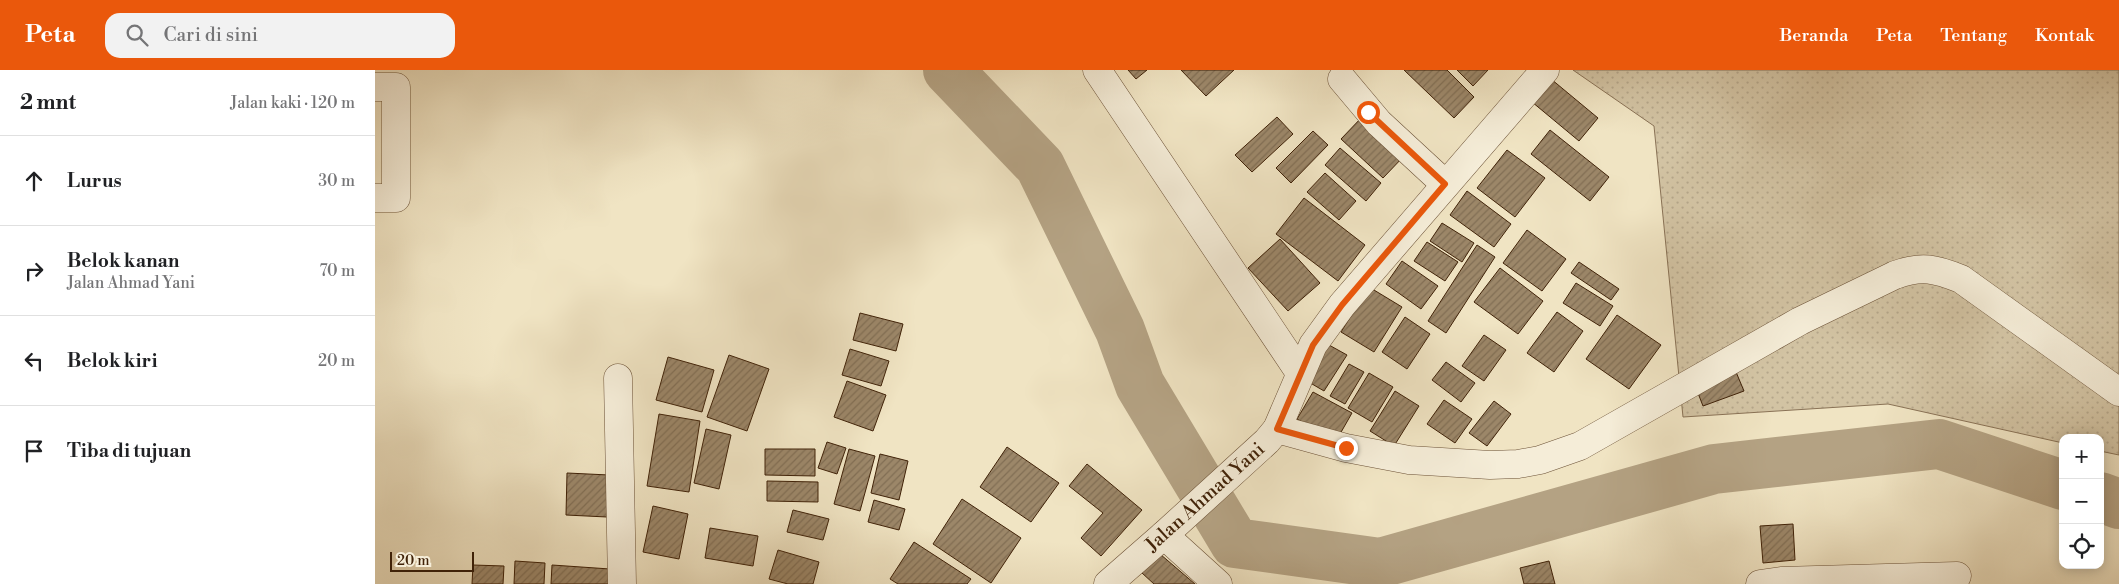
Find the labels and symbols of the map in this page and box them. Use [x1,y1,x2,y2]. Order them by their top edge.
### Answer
route start [1357,101,1380,124]
street label: Jalan Ahmad Yani [1140,437,1270,557]
route end [1335,437,1358,460]
scale bar [390,549,474,572]

